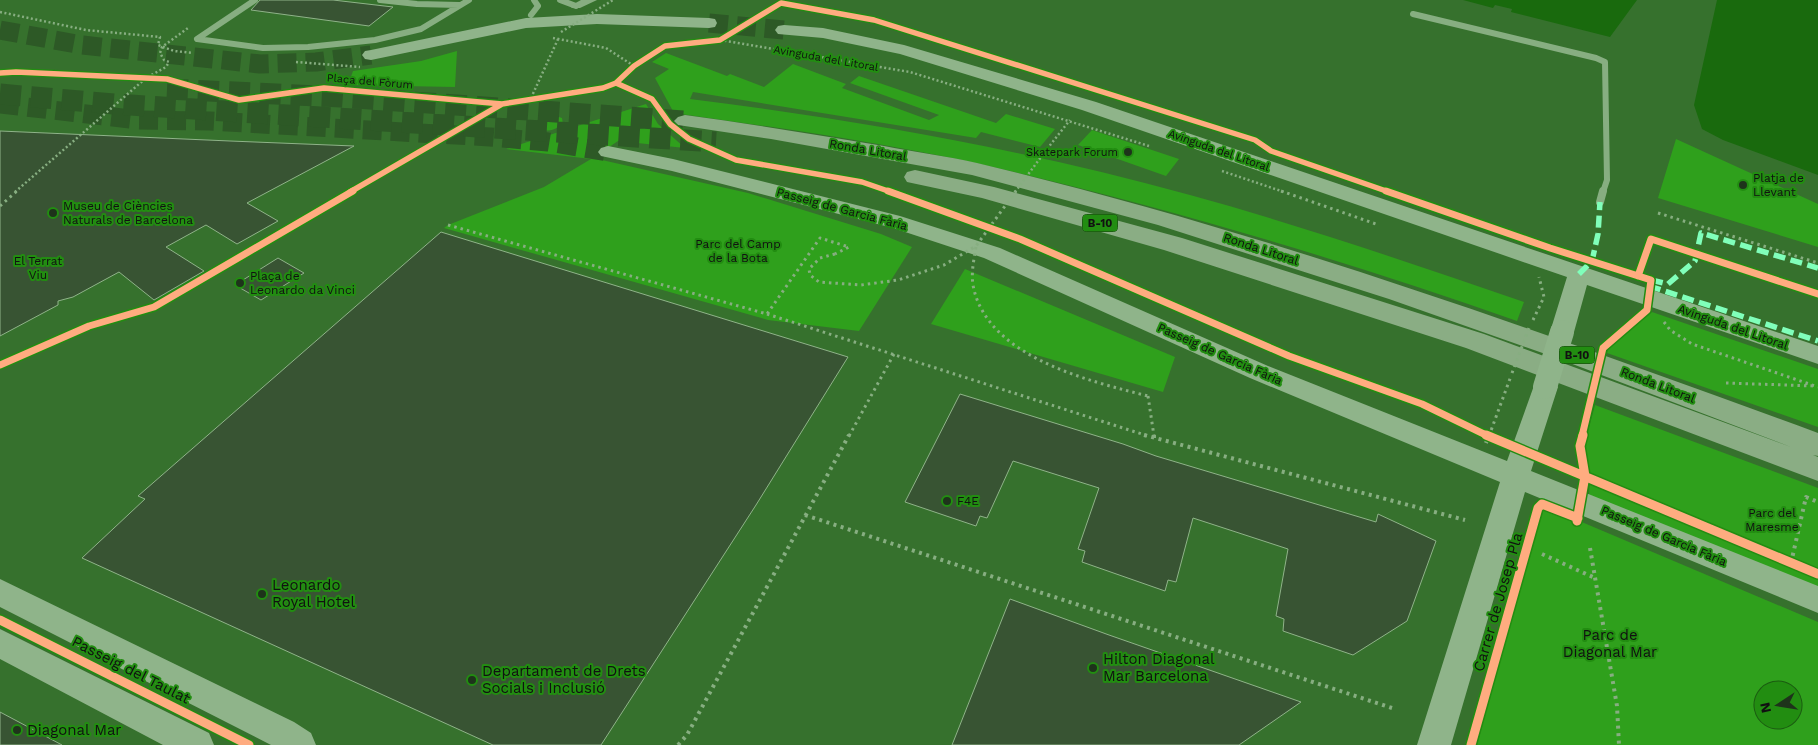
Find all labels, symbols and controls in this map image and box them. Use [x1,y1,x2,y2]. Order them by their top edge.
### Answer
street label: Avinguda del Litoral [772,43,880,74]
street label: Plaça del Fòrum [326,71,414,92]
street label: Avinguda del Litoral [1166,127,1272,174]
street label: Ronda Litoral [828,136,908,164]
place label: Skatepark Forum [1026,146,1118,159]
marker: Skatepark Forum [1122,146,1134,158]
place label: Platja de Llevant [1753,171,1804,199]
marker: Platja de Llevant [1737,179,1749,191]
street label: Passeig de Garcia Fària [775,185,909,233]
place label: Museu de Ciències Naturals de Barcelona [63,199,193,227]
marker: Museu de Ciències Naturals de Barcelona [47,207,59,219]
road number: B-10 [1082,214,1118,232]
street label: Ronda Litoral [1222,230,1301,268]
park label: Parc del Camp de la Bota [695,237,781,265]
park label: El Terrat Viu [14,254,62,282]
place label: Plaça de Leonardo da Vinci [250,269,355,297]
marker: Plaça de Leonardo da Vinci [234,277,246,289]
street label: Avinguda del Litoral [1676,302,1790,353]
street label: Passeig de Garcia Fària [1155,320,1285,388]
road number: B-10 [1560,346,1594,364]
street label: Ronda Litoral [1619,364,1697,406]
place label: F4E [957,494,979,508]
marker: F4E [941,495,953,507]
street label: Passeig de Garcia Fària [1599,503,1729,569]
park label: Parc del Maresme [1745,506,1799,534]
street label: Carrer de Josep Pla [1470,530,1527,674]
place label: Leonardo Royal Hotel [272,576,355,611]
marker: Leonardo Royal Hotel [256,588,268,600]
park label: Parc de Diagonal Mar [1563,626,1657,661]
street label: Passeig del Taulat [69,632,194,708]
place label: Hilton Diagonal Mar Barcelona [1103,650,1215,685]
place label: Departament de Drets Socials i Inclusió [482,662,646,697]
marker: Hilton Diagonal Mar Barcelona [1087,662,1099,674]
marker: Departament de Drets Socials i Inclusió [466,674,478,686]
north arrow [1753,680,1803,730]
text: N [1756,701,1774,714]
place label: Diagonal Mar [27,721,122,739]
marker: Diagonal Mar [11,724,23,736]

